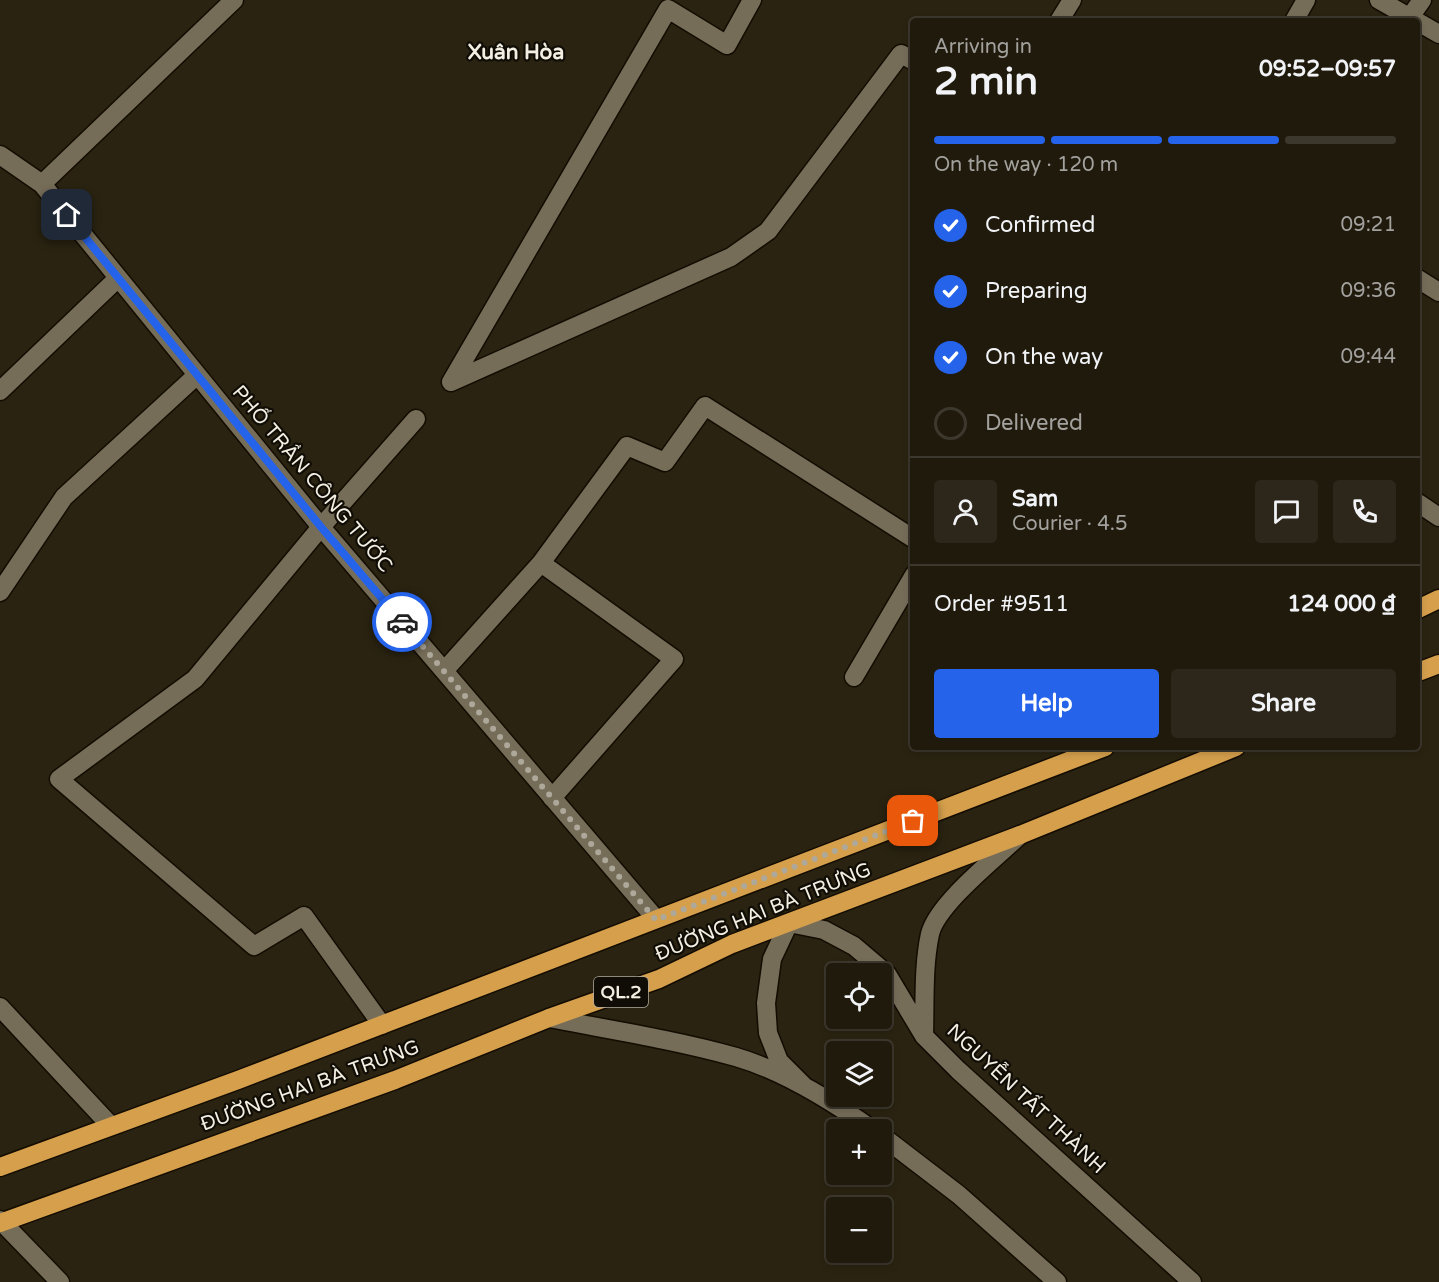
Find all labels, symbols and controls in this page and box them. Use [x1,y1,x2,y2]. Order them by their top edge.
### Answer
text: Arriving in [934,35,1032,59]
district label: Xuân Hòa [468,40,564,65]
text: 09:52–09:57 [1259,56,1396,82]
text: 2 min [934,58,1038,105]
text: On the way · 120 m [934,153,1118,177]
pin [41,189,92,240]
icon: home [50,198,83,231]
icon: check [934,209,967,242]
text: Confirmed [985,212,1095,238]
text: 09:21 [1341,213,1396,237]
icon: check [934,275,967,308]
text: Preparing [985,278,1088,304]
text: 09:36 [1341,279,1396,303]
icon: check [934,341,967,374]
text: On the way [985,344,1103,370]
text: 09:44 [1341,345,1396,369]
street label: PHỐ TRẦN CÔNG TƯỚC [227,379,399,577]
text: Delivered [985,410,1083,436]
button: person [934,480,997,543]
button: chat [1255,480,1318,543]
button: phone [1333,480,1396,543]
text: Sam [1012,486,1058,512]
text: Courier · 4.5 [1012,512,1127,536]
text: Order #9511 [934,591,1069,617]
text: 124 000 ₫ [1287,591,1396,617]
courier [372,592,432,652]
icon: car [386,606,419,639]
button: Help [934,669,1159,738]
button: Share [1171,669,1396,738]
pin [887,795,938,846]
icon: bag [896,804,929,837]
street label: ĐƯỜNG HAI BÀ TRƯNG [651,857,874,966]
map controls [826,963,892,1263]
button: locate [826,963,892,1029]
road number: QL.2 [594,977,648,1007]
street label: NGUYỄN TẤT THÀNH [942,1017,1112,1179]
street label: ĐƯỜNG HAI BÀ TRƯNG [197,1034,423,1137]
button: layers [826,1041,892,1107]
button: + [826,1119,892,1185]
button: − [826,1197,892,1263]

